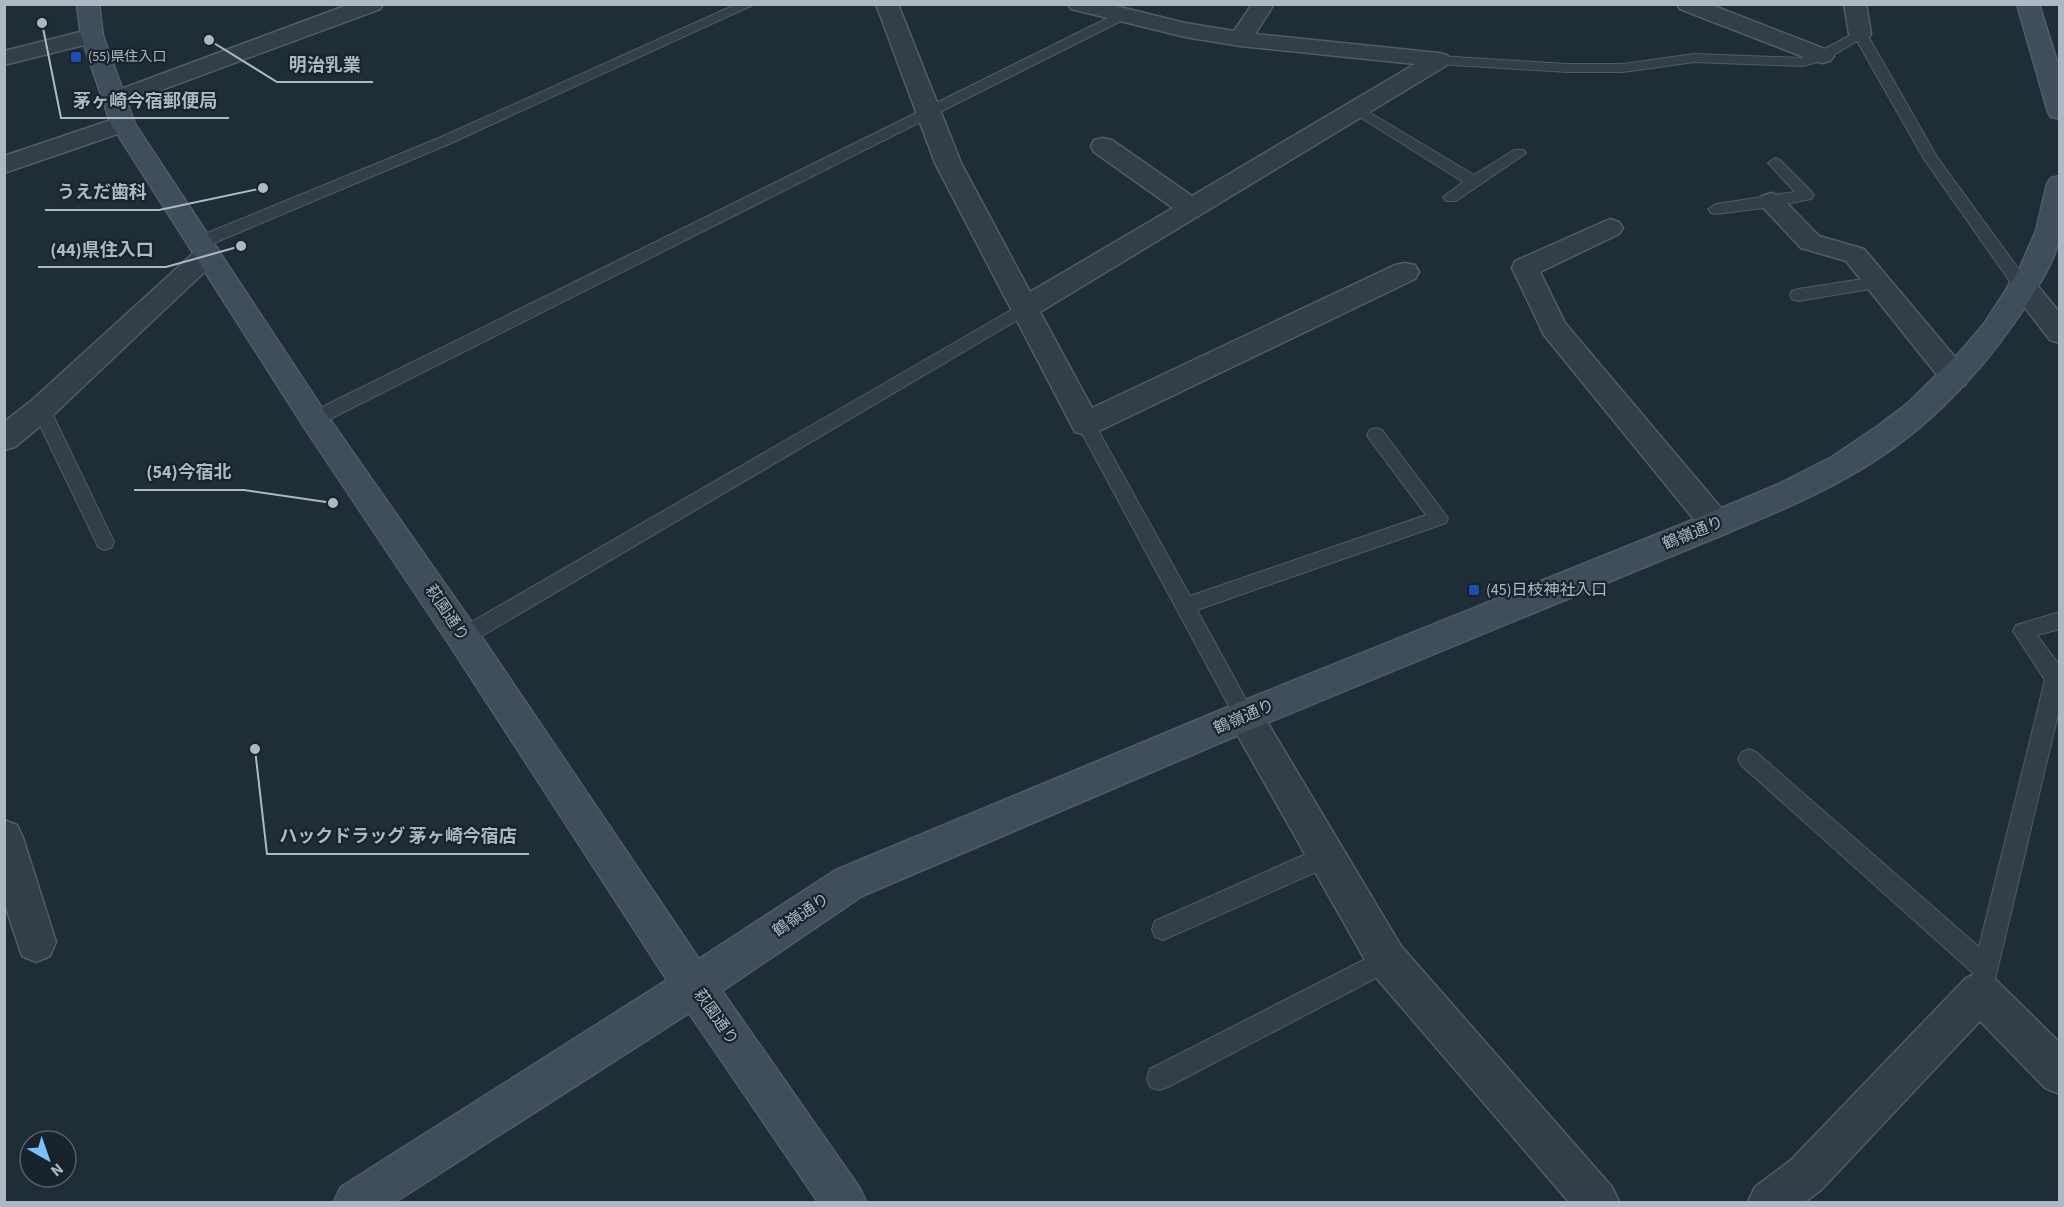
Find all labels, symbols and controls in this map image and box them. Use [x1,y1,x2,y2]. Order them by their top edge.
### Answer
callout: 明治乳業 [277,46,373,82]
place label: (55)県住入口 [88,47,166,67]
marker: (55)県住入口 [69,50,83,64]
text: 明治乳業 [289,53,361,78]
callout: 茅ヶ崎今宿郵便局 [61,82,229,118]
text: 茅ヶ崎今宿郵便局 [73,89,217,114]
callout: うえだ歯科 [45,174,159,210]
text: うえだ歯科 [57,180,147,205]
callout: (44)県住入口 [38,231,166,267]
text: (44)県住入口 [50,238,154,263]
callout: (54)今宿北 [134,454,244,490]
text: (54)今宿北 [146,460,232,485]
street label: 鶴嶺通り [1659,511,1727,555]
place label: (45)日枝神社入口 [1486,579,1608,601]
street label: 萩園通り [420,580,474,646]
marker: (45)日枝神社入口 [1467,583,1481,597]
street label: 鶴嶺通り [1210,694,1278,740]
callout: ハックドラッグ 茅ヶ崎今宿店 [267,818,529,854]
text: ハックドラッグ 茅ヶ崎今宿店 [279,824,517,849]
street label: 鶴嶺通り [768,888,834,942]
street label: 萩園通り [689,984,743,1050]
north arrow [18,1129,78,1189]
text: N [46,1158,68,1182]

